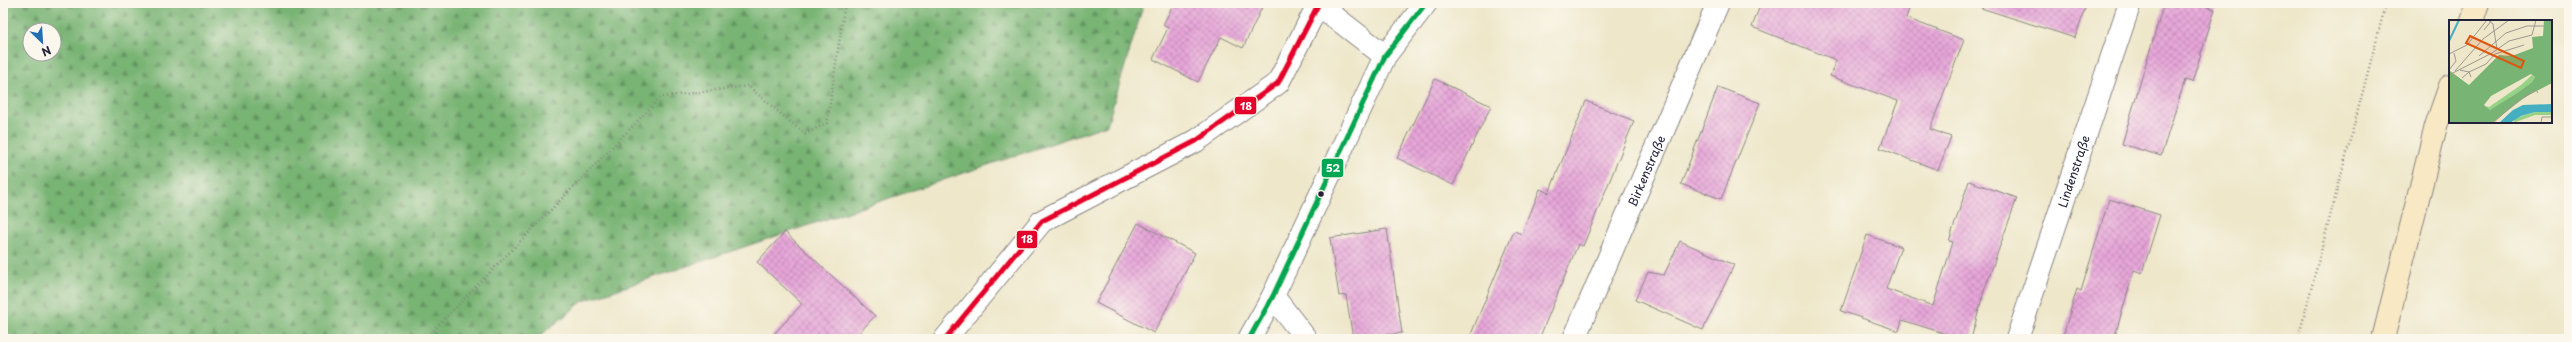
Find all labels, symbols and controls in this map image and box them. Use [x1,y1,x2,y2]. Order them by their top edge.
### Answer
inset map [2449,20,2552,123]
north arrow [22,22,62,62]
text: N [39,42,54,61]
line badge: 18 [1234,96,1257,115]
text: 18 [1240,97,1252,114]
street label: Birkenstraße [1623,132,1669,209]
street label: Lindenstraße [2053,133,2094,210]
line badge: 52 [1321,158,1344,178]
text: 52 [1326,159,1340,176]
unlabelled marker [1316,189,1326,199]
line badge: 18 [1016,230,1038,249]
text: 18 [1021,230,1033,247]

